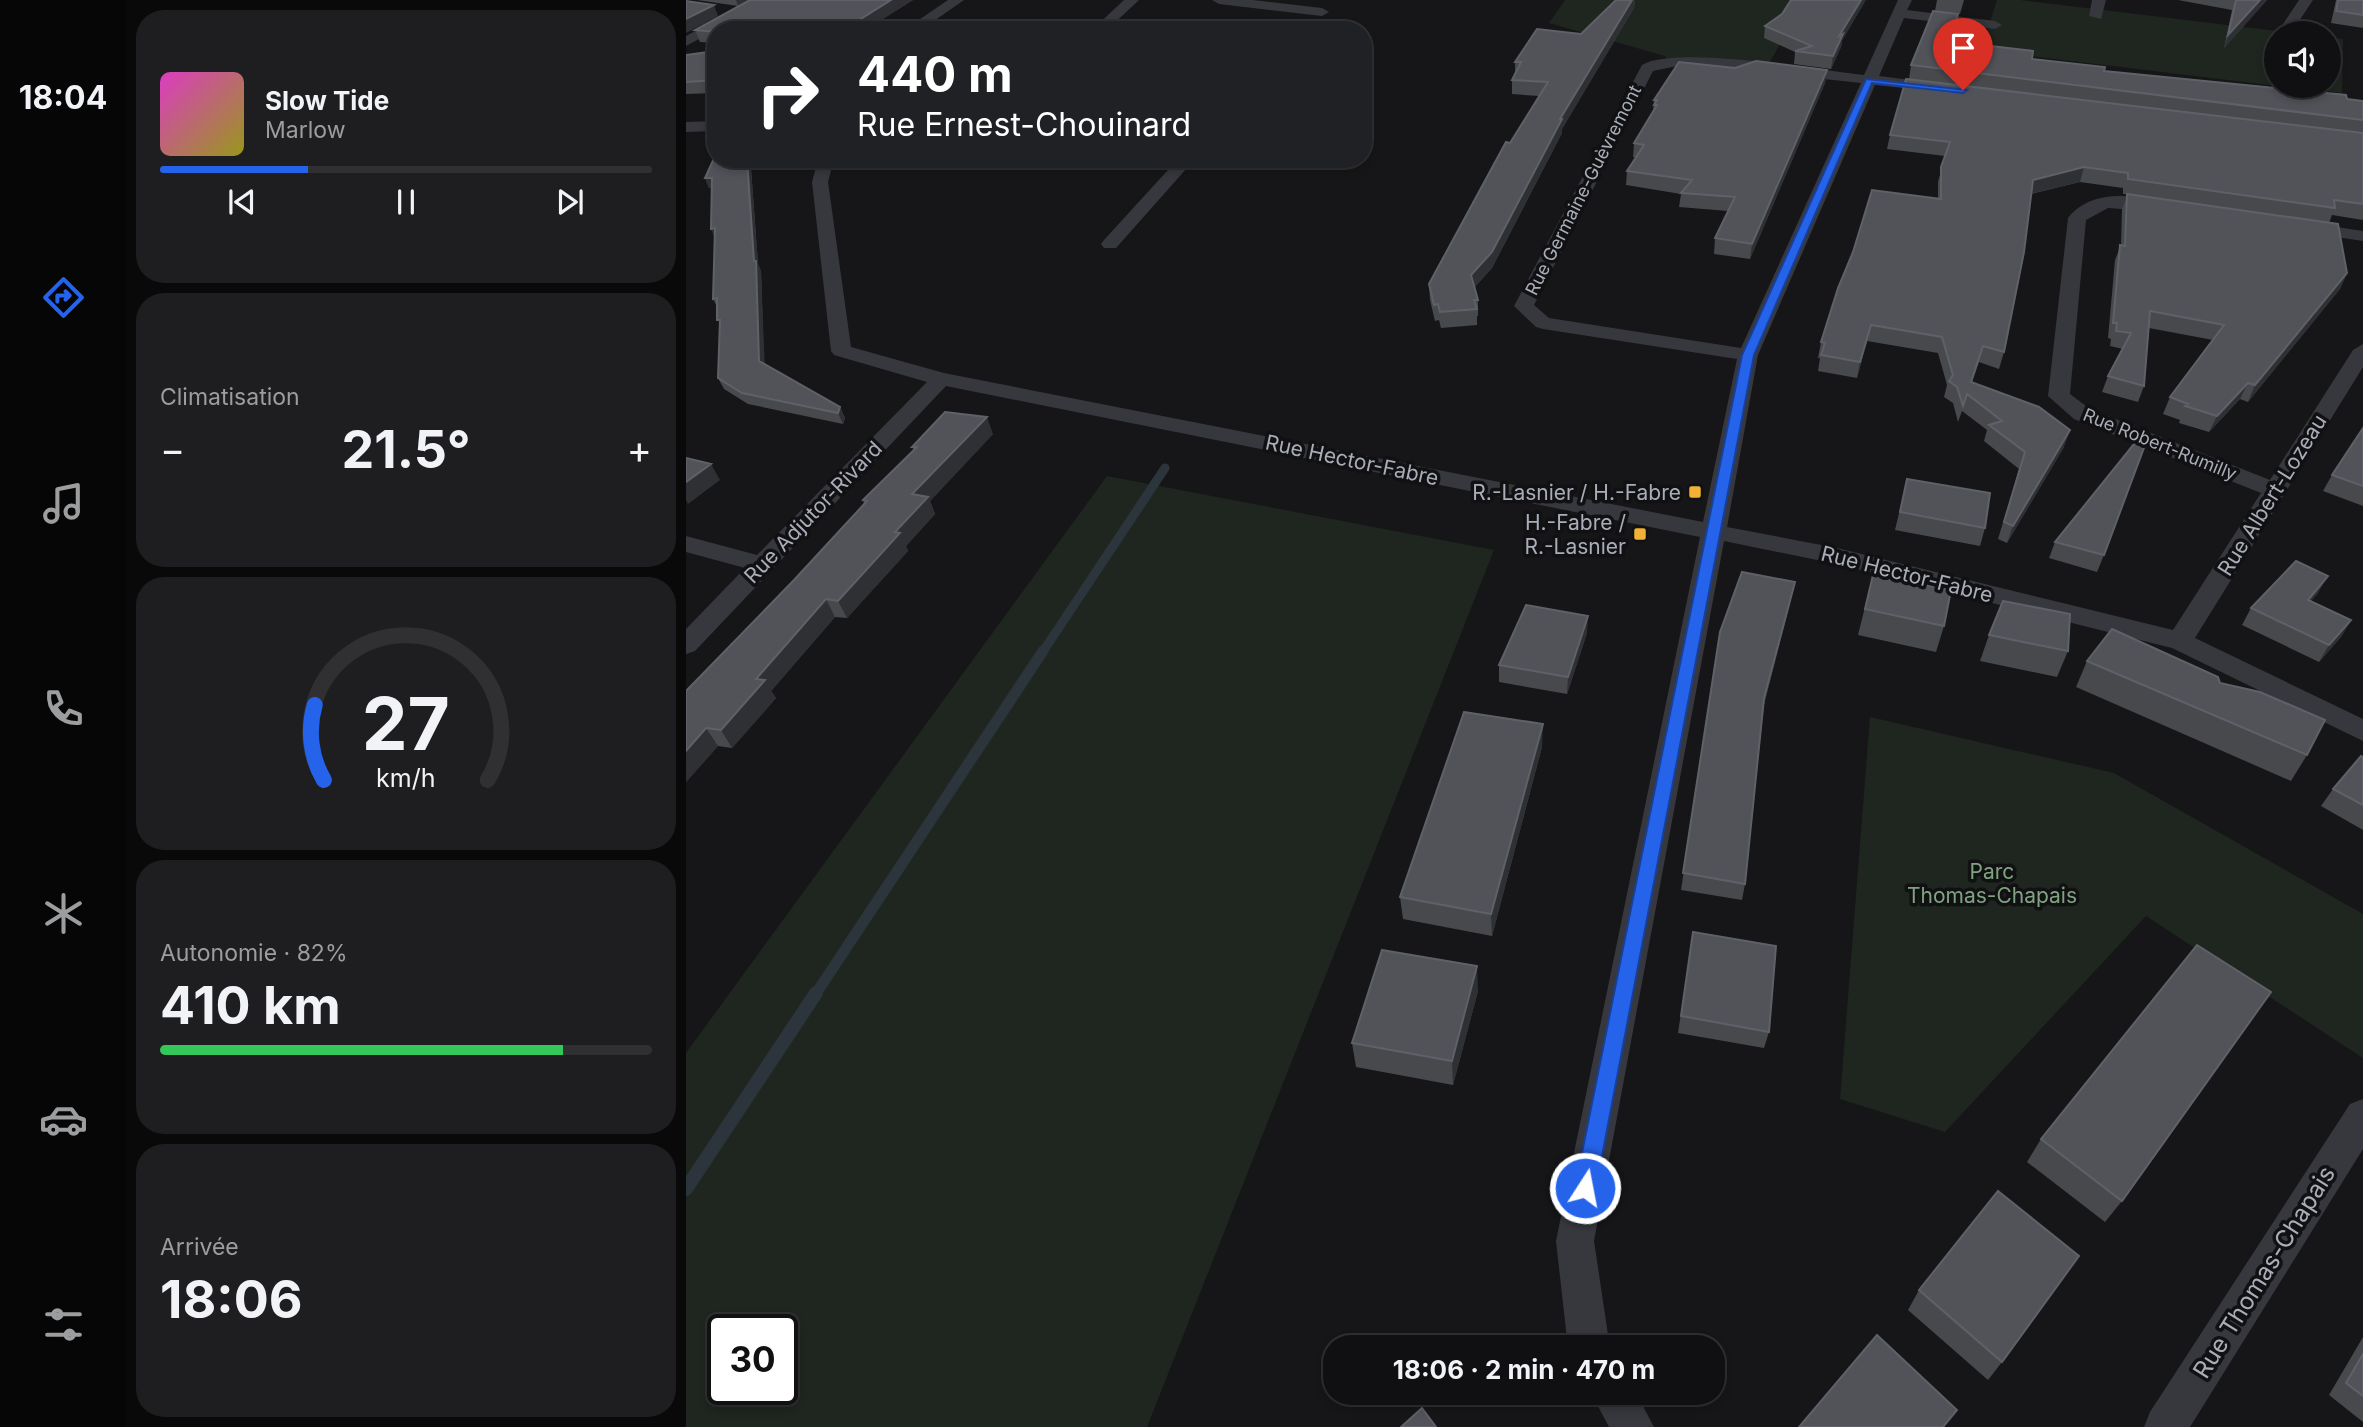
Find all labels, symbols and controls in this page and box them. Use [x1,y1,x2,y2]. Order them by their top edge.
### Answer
pin [1933,18,1993,90]
map controls [2264,21,2341,98]
button: sound [2264,21,2341,98]
icon: arrive [1944,29,1982,67]
text: 440 m [857,45,1013,104]
icon: right [742,49,833,140]
text: 18:04 [19,78,107,117]
street label: Rue Germaine-Guèvremont [1521,81,1645,298]
text: Slow Tide [265,85,389,116]
text: Rue Ernest-Chouinard [857,105,1191,144]
text: Marlow [265,116,345,144]
icon: previous [223,183,261,221]
icon: pause [387,183,425,221]
icon: next [551,183,589,221]
icon: directions [39,273,88,322]
text: Climatisation [160,383,300,411]
street label: Rue Robert-Rumilly [2080,404,2240,484]
street label: Rue Albert-Lozeau [2212,410,2332,580]
text: 21.5° [341,418,471,481]
text: − [160,426,185,472]
text: + [627,426,652,472]
street label: Rue Hector-Fabre [1263,429,1441,491]
street label: Rue Adjutor-Rivard [739,436,887,588]
icon: music [39,479,88,528]
place label: R.-Lasnier / H.-Fabre [1472,480,1681,505]
marker: R.-Lasnier / H.-Fabre [1687,484,1703,500]
place label: H.-Fabre / R.-Lasnier [1524,510,1626,559]
marker: H.-Fabre / R.-Lasnier [1632,526,1648,542]
street label: Rue Hector-Fabre [1818,541,1996,607]
text: 27 [362,679,450,768]
icon: phone [39,684,88,733]
text: km/h [376,762,436,792]
park label: Parc Thomas-Chapais [1907,859,2077,908]
icon: climate [39,889,88,938]
text: Autonomie · 82% [160,939,347,967]
text: 410 km [160,974,341,1037]
icon: car [39,1095,88,1144]
position arrow [1548,1151,1622,1225]
street label: Rue Thomas-Chapais [2187,1161,2341,1383]
text: Arrivée [160,1233,239,1261]
text: 18:06 [160,1268,302,1331]
icon: filters [39,1300,88,1349]
speed limit sign: 30 [707,1314,798,1405]
text: 18:06 · 2 min · 470 m [1393,1354,1655,1385]

